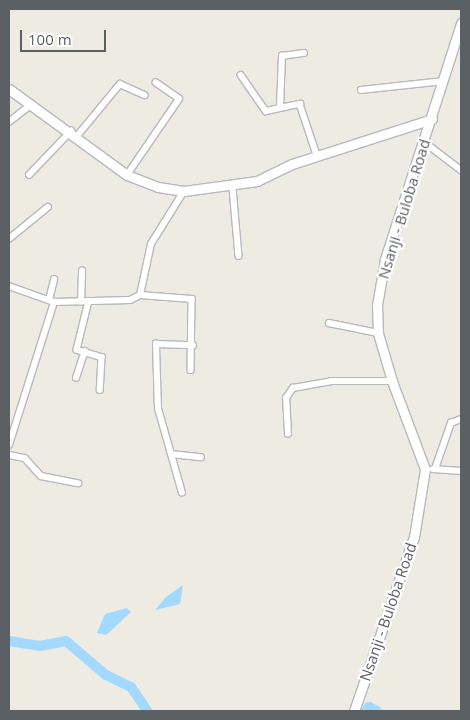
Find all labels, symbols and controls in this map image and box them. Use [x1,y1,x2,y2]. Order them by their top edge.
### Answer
scale bar [22,20,109,52]
text: 100 m [28,29,72,49]
street label: Nsanji - Buloba Road [374,137,434,281]
street label: Nsanji - Buloba Road [356,540,420,684]

